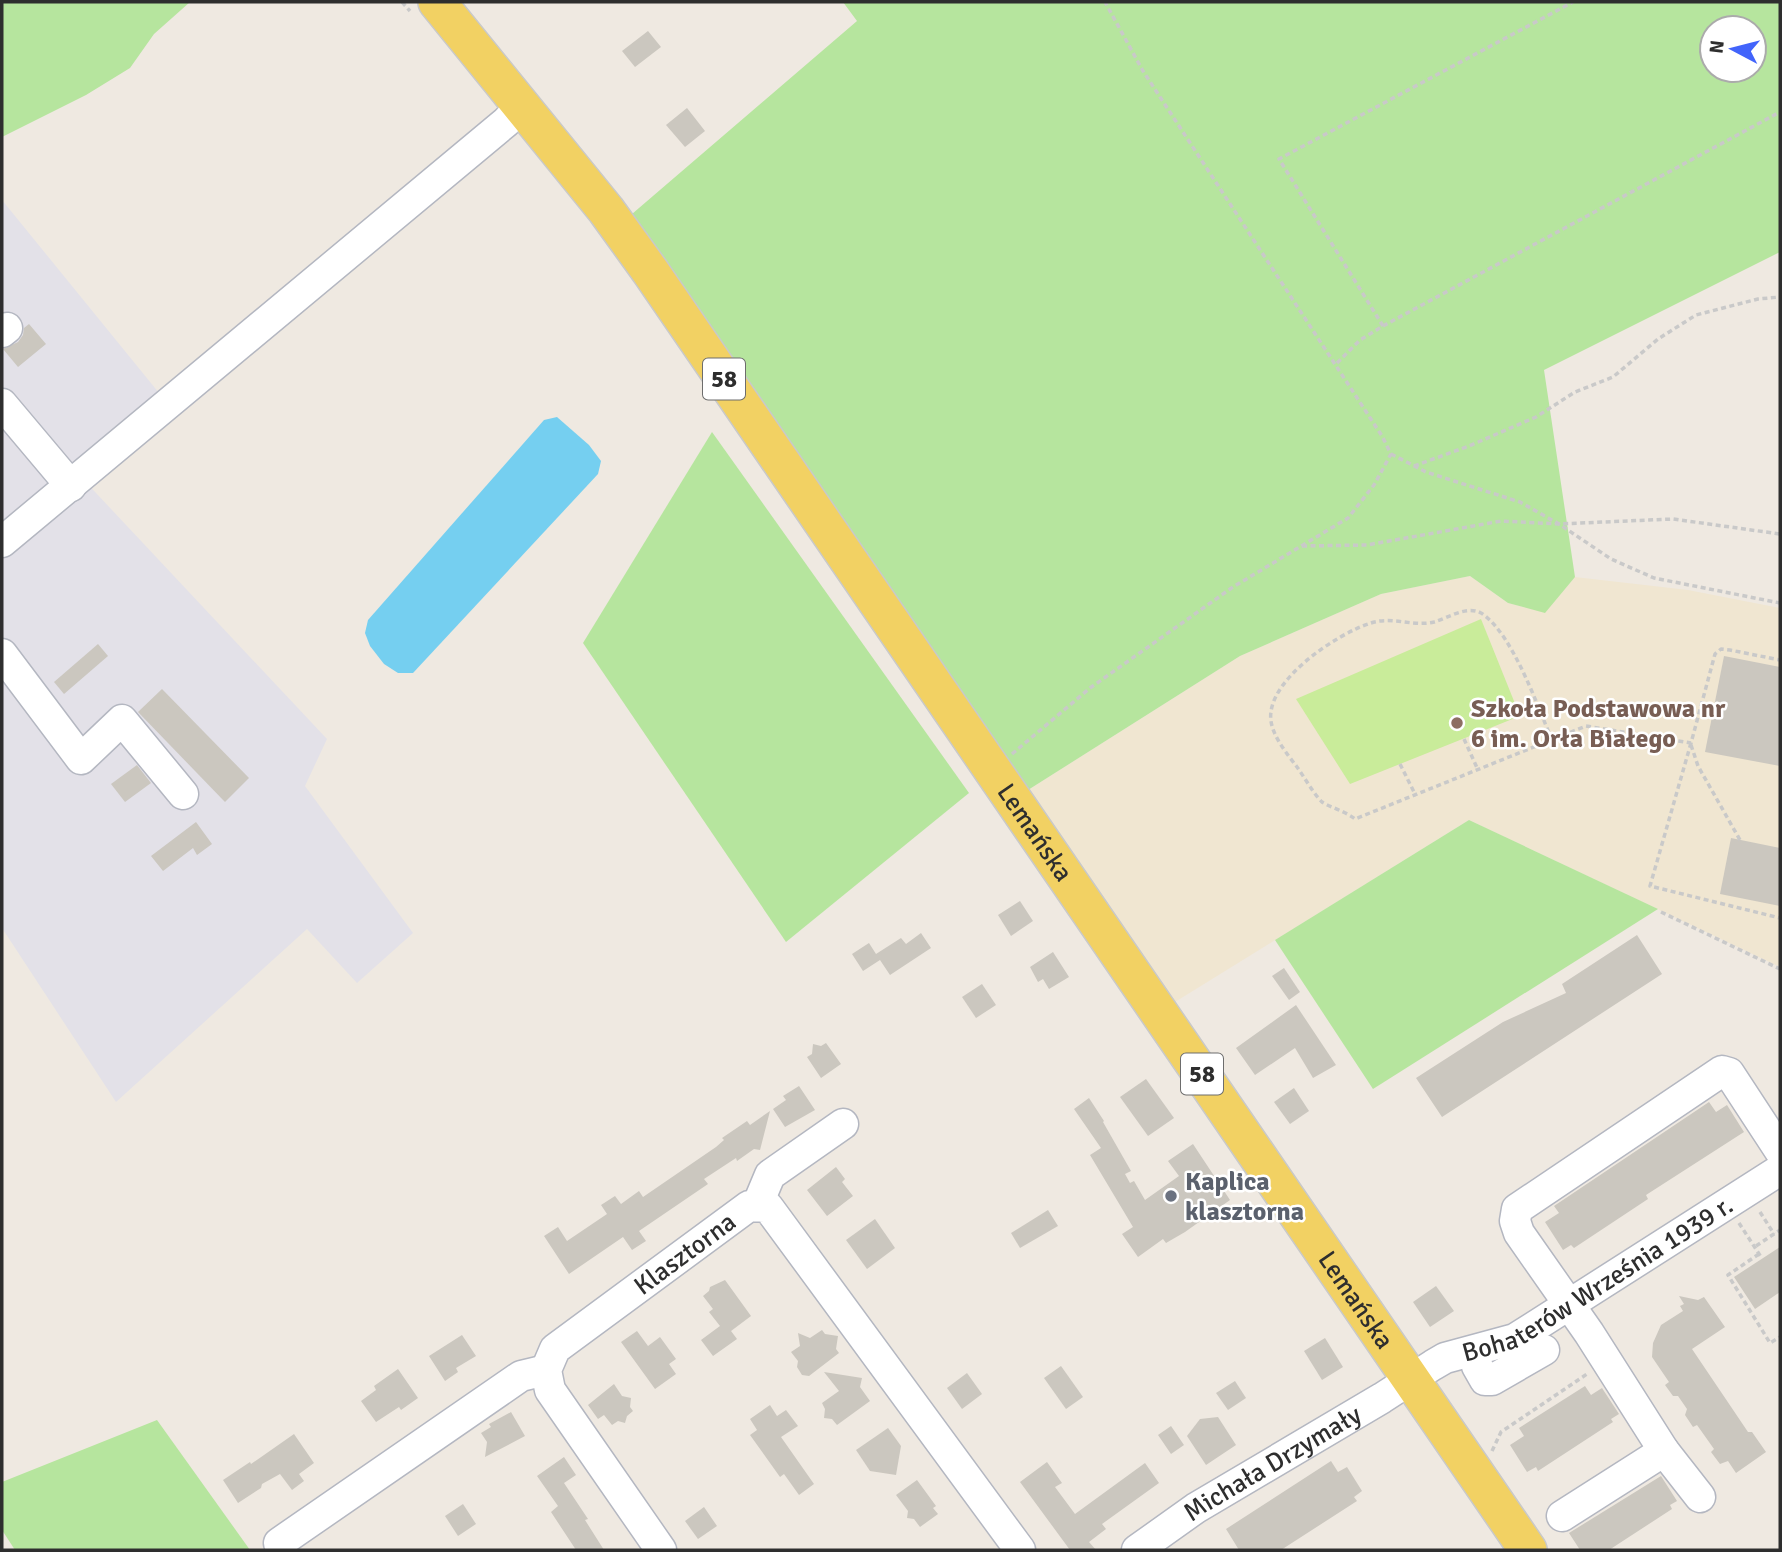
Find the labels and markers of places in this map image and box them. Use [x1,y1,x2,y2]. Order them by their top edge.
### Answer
place label: Szkoła Podstawowa nr 6 im. Orła Białego [1471,693,1726,755]
marker: Szkoła Podstawowa nr 6 im. Orła Białego [1449,715,1465,731]
place label: Kaplica klasztorna [1185,1166,1304,1228]
marker: Kaplica klasztorna [1163,1188,1179,1204]

